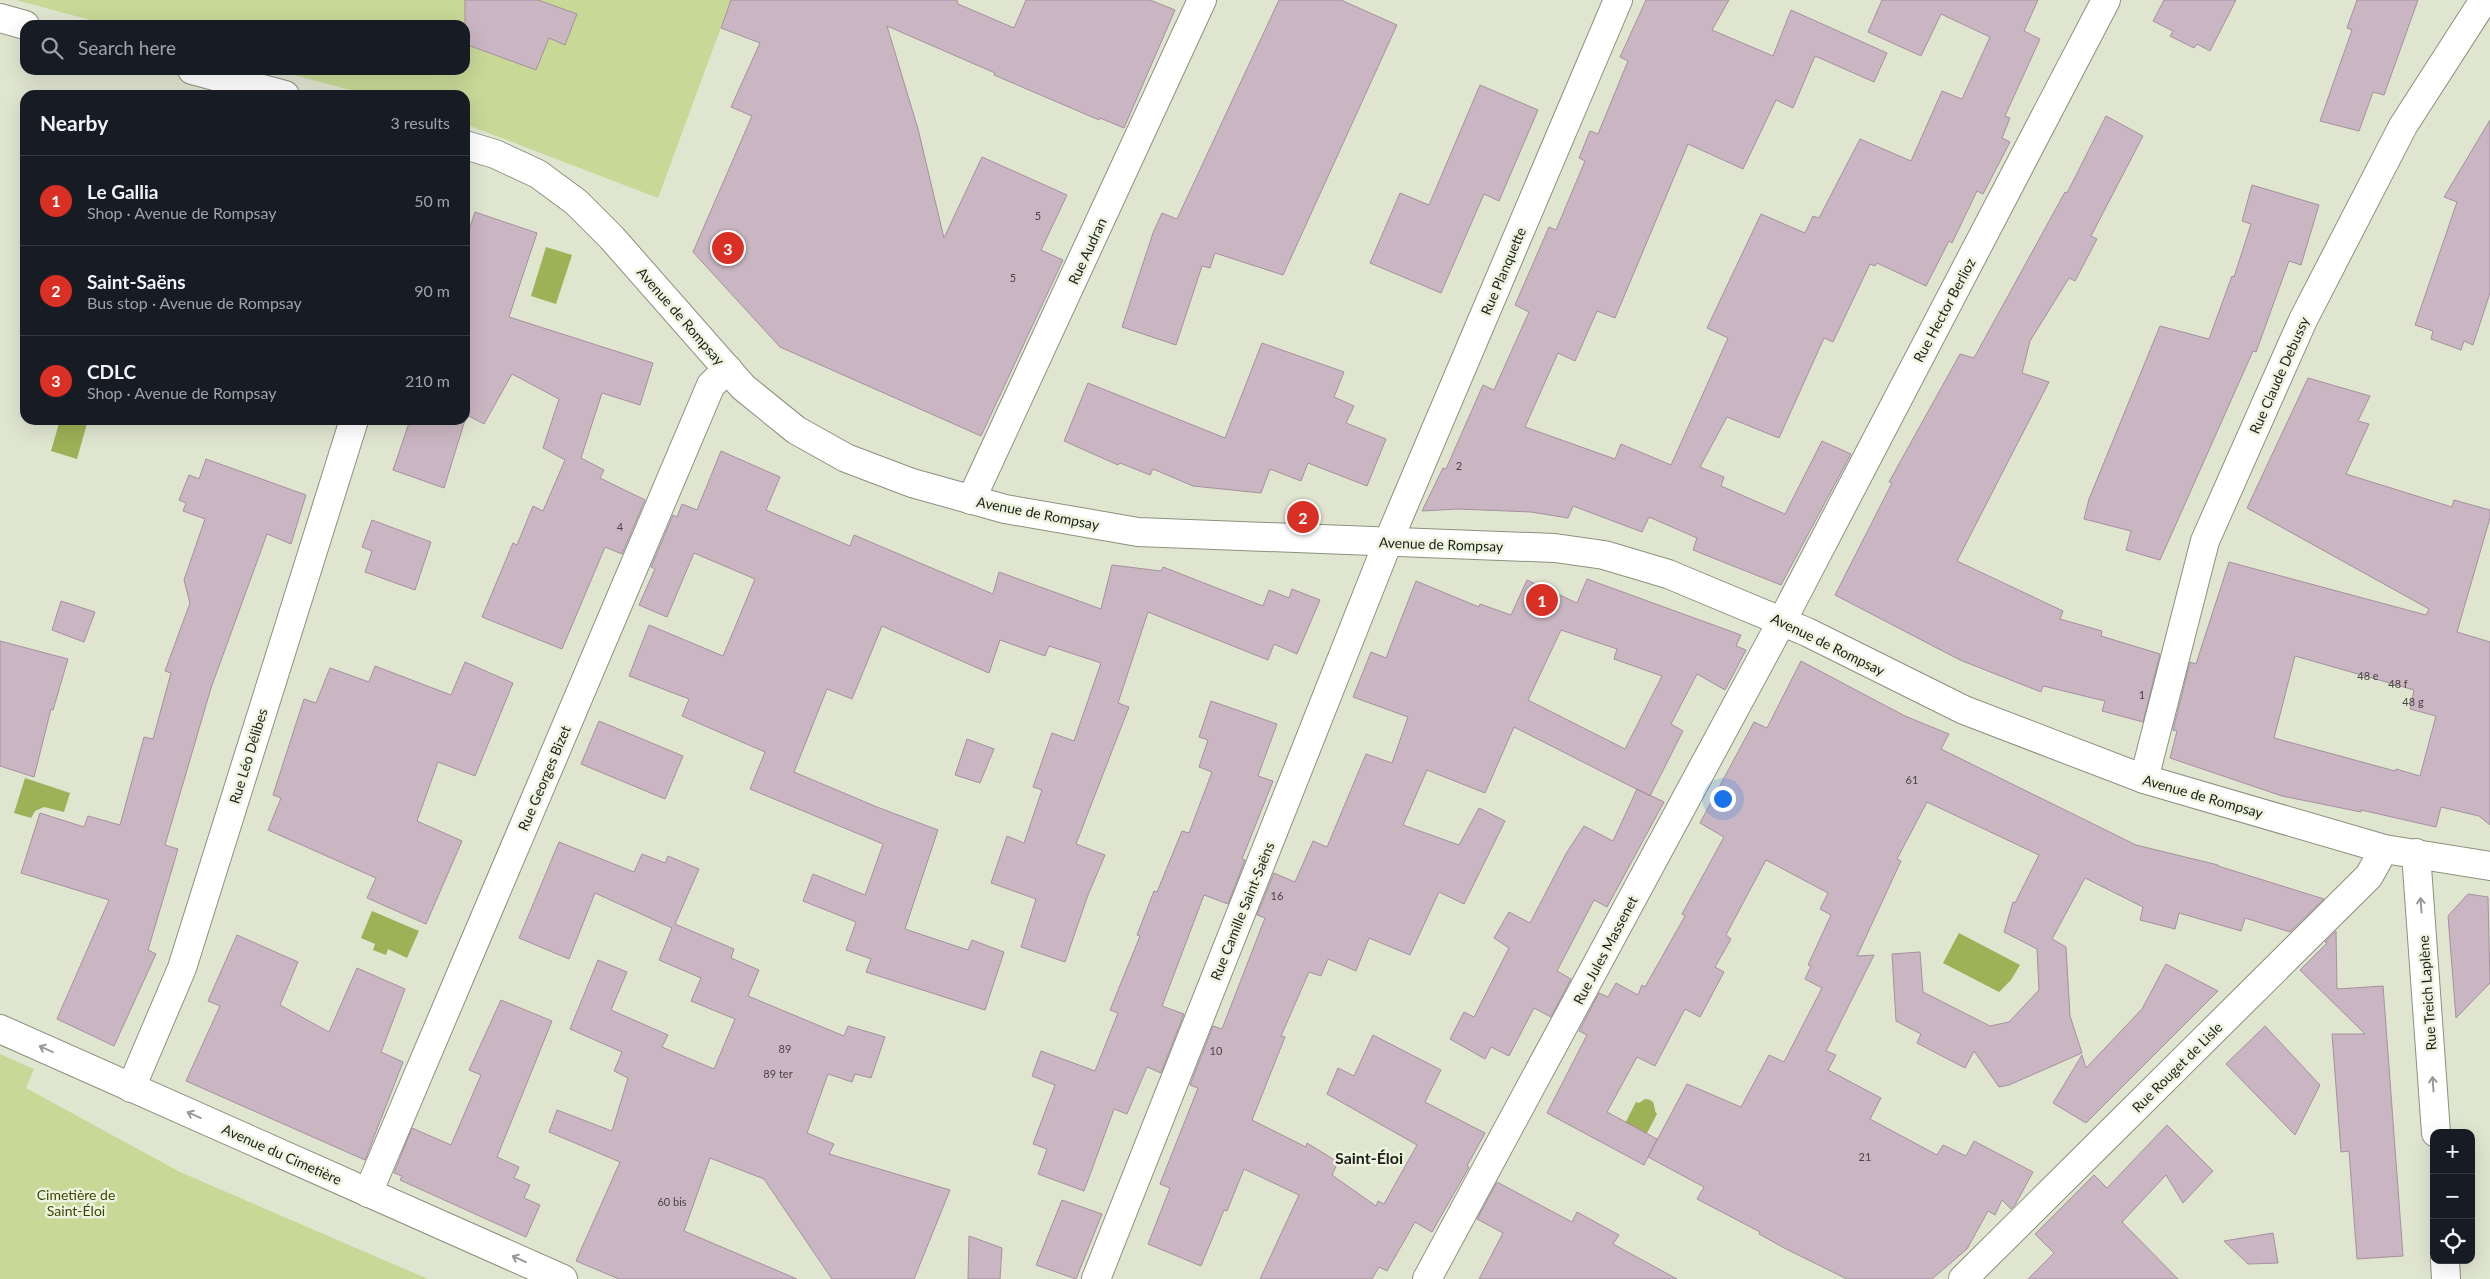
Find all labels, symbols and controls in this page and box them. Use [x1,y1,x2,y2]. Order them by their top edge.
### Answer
search box [20,20,470,75]
icon: search [38,34,66,62]
text: Search here [78,36,176,59]
text: Nearby [40,110,108,135]
text: 3 results [390,113,450,132]
text: Le Gallia [87,180,158,203]
text: 1 [51,191,61,210]
text: 50 m [414,191,450,210]
text: Shop · Avenue de Rompsay [87,203,277,222]
house number: 5 [1035,209,1041,222]
street label: Rue Audran [1064,215,1110,287]
street label: Rue Planquette [1477,225,1529,317]
pin: 3 [712,229,744,267]
street label: Rue Hector Berlioz [1909,255,1979,365]
street label: Avenue de Rompsay [634,263,729,369]
text: Saint-Saëns [87,270,186,293]
house number: 5 [1010,271,1016,284]
text: 2 [51,281,61,300]
text: 90 m [414,281,450,300]
text: Bus stop · Avenue de Rompsay [87,293,302,312]
street label: Rue Claude Debussy [2246,313,2313,436]
text: CDLC [87,360,136,383]
text: 3 [51,371,61,390]
text: 210 m [405,371,450,390]
text: Shop · Avenue de Rompsay [87,383,277,402]
house number: 2 [1456,459,1462,472]
street label: Avenue de Rompsay [975,493,1101,533]
pin: 2 [1287,498,1319,536]
house number: 4 [617,520,624,533]
street label: Avenue de Rompsay [1379,533,1504,555]
pin: 1 [1526,581,1558,619]
street label: Avenue de Rompsay [1768,609,1888,679]
house number: 48 e [2357,669,2379,682]
house number: 48 f [2388,677,2408,690]
house number: 1 [2139,688,2145,701]
house number: 48 g [2402,695,2424,708]
street label: Rue Léo Délibes [225,706,271,806]
street label: Rue Georges Bizet [514,723,574,833]
street label: Avenue de Rompsay [2141,771,2266,822]
house number: 61 [1906,773,1918,786]
your location [1710,786,1736,812]
street label: Rue Camille Saint-Saëns [1206,839,1278,983]
house number: 16 [1271,889,1283,902]
street label: Rue Jules Massenet [1569,893,1641,1007]
one-way arrow [2416,897,2425,913]
street label: Rue Treich Laplène [2415,935,2439,1051]
street label: Rue Rouget de Lisle [2128,1018,2226,1116]
house number: 89 [779,1042,791,1055]
one-way arrow [39,1044,54,1054]
house number: 10 [1210,1044,1223,1057]
house number: 89 ter [763,1067,793,1080]
one-way arrow [2428,1076,2438,1092]
one-way arrow [187,1110,202,1119]
street label: Avenue du Cimetière [220,1120,344,1188]
map controls [2430,1129,2475,1264]
button: + [2430,1129,2475,1174]
district label: Saint-Éloi [1335,1148,1403,1167]
house number: 21 [1859,1150,1871,1163]
button: − [2430,1174,2475,1219]
park label: Cimetière de Saint-Éloi [37,1186,115,1219]
house number: 60 bis [657,1195,687,1208]
button: locate [2430,1219,2475,1264]
one-way arrow [512,1254,527,1264]

